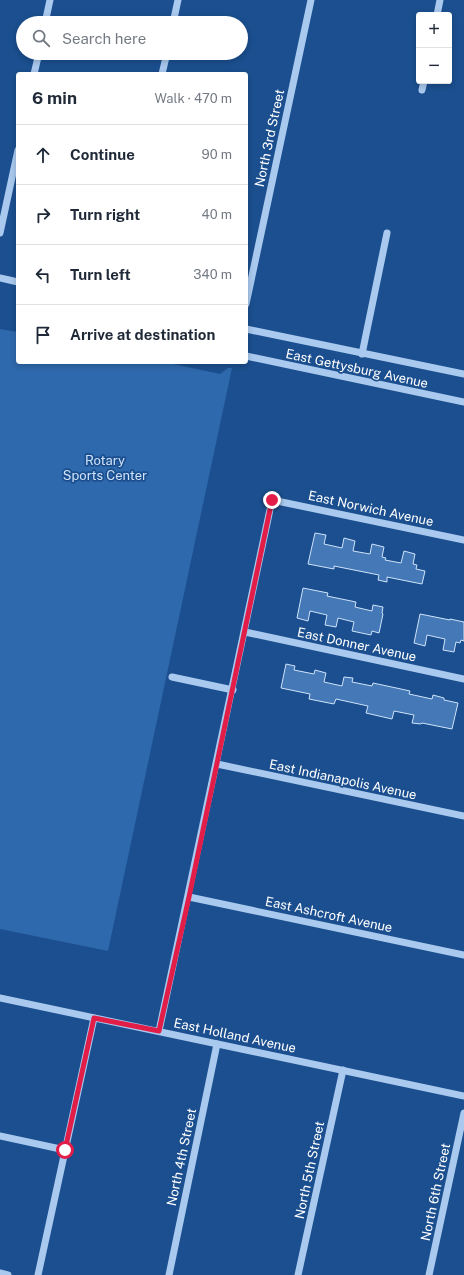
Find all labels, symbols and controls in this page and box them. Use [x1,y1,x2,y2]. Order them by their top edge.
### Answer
map controls [416,12,452,84]
button: + [416,12,452,48]
search box [16,16,248,60]
icon: search [30,27,52,49]
text: Search here [62,30,146,47]
button: − [416,48,452,84]
text: 6 min [32,88,77,108]
street label: North 3rd Street [252,88,287,188]
text: Walk · 470 m [155,91,232,106]
icon: ahead [32,144,54,166]
text: Continue [70,146,135,163]
text: 90 m [202,147,232,162]
icon: right [32,204,54,226]
text: Turn right [70,206,140,223]
text: 40 m [201,207,232,222]
icon: left [32,264,54,286]
text: Turn left [70,266,131,283]
text: 340 m [193,267,232,282]
icon: arrive [32,324,54,346]
text: Arrive at destination [70,326,215,343]
street label: East Gettysburg Avenue [284,346,430,391]
park label: Rotary Sports Center [63,453,147,483]
street label: East Norwich Avenue [307,488,435,529]
route end [263,491,281,509]
street label: East Donner Avenue [296,625,418,664]
street label: East Indianapolis Avenue [268,757,418,802]
street label: East Ashcroft Avenue [264,894,394,935]
street label: East Holland Avenue [172,1015,298,1056]
street label: North 4th Street [164,1107,199,1207]
street label: North 5th Street [292,1120,327,1220]
route start [56,1141,74,1159]
street label: North 6th Street [418,1142,453,1242]

